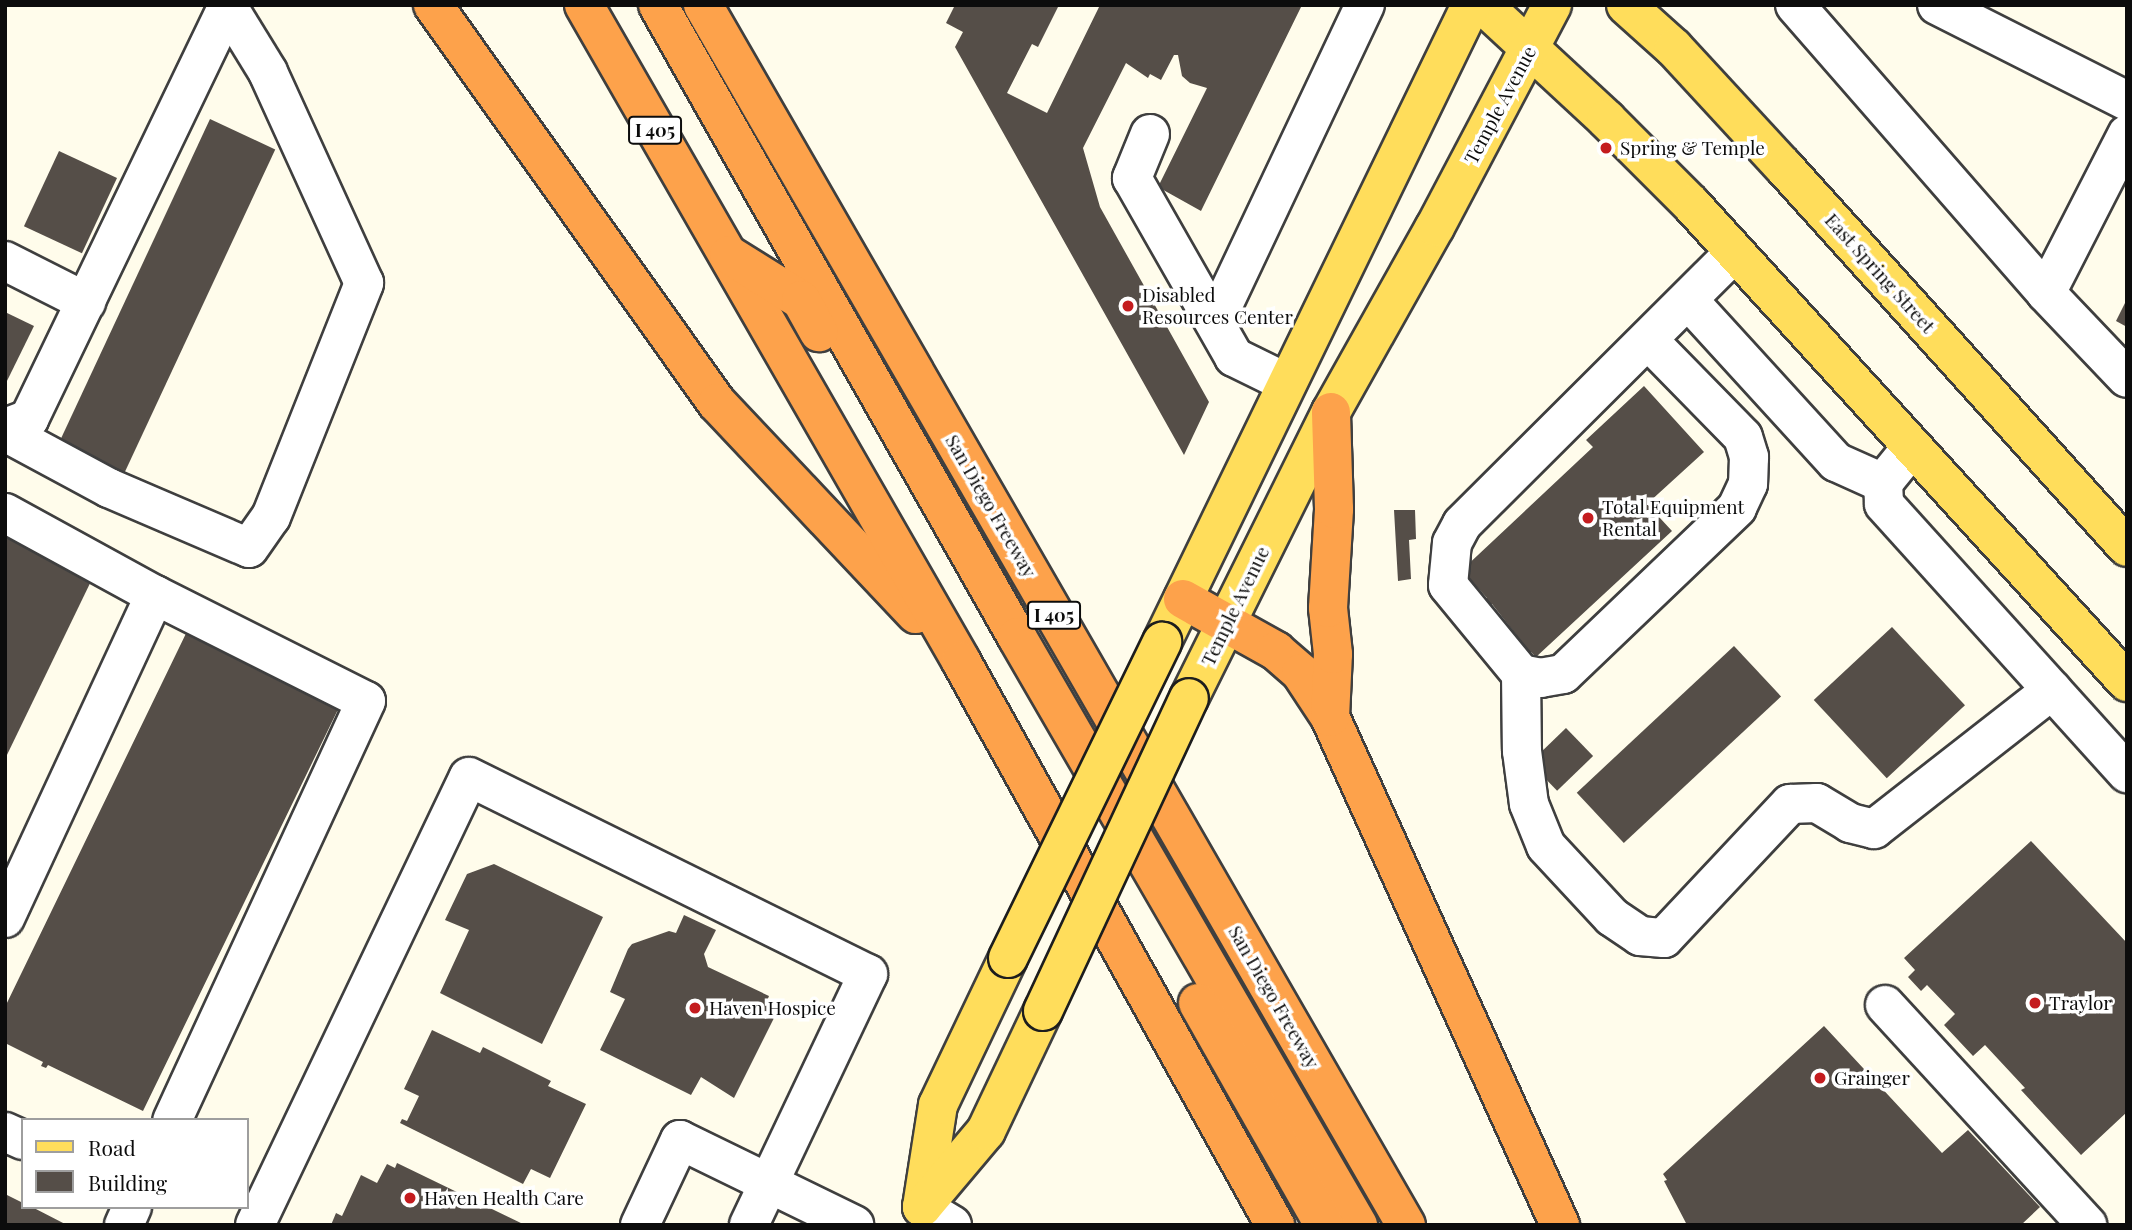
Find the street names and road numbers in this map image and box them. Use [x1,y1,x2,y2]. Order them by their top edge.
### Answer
street label: Temple Avenue [1459,42,1541,168]
road number: I 405 [627,116,683,145]
street label: East Spring Street [1820,208,1940,338]
street label: San Diego Freeway [941,431,1041,581]
street label: Temple Avenue [1196,542,1274,670]
road number: I 405 [1026,600,1082,630]
street label: San Diego Freeway [1224,922,1324,1072]

